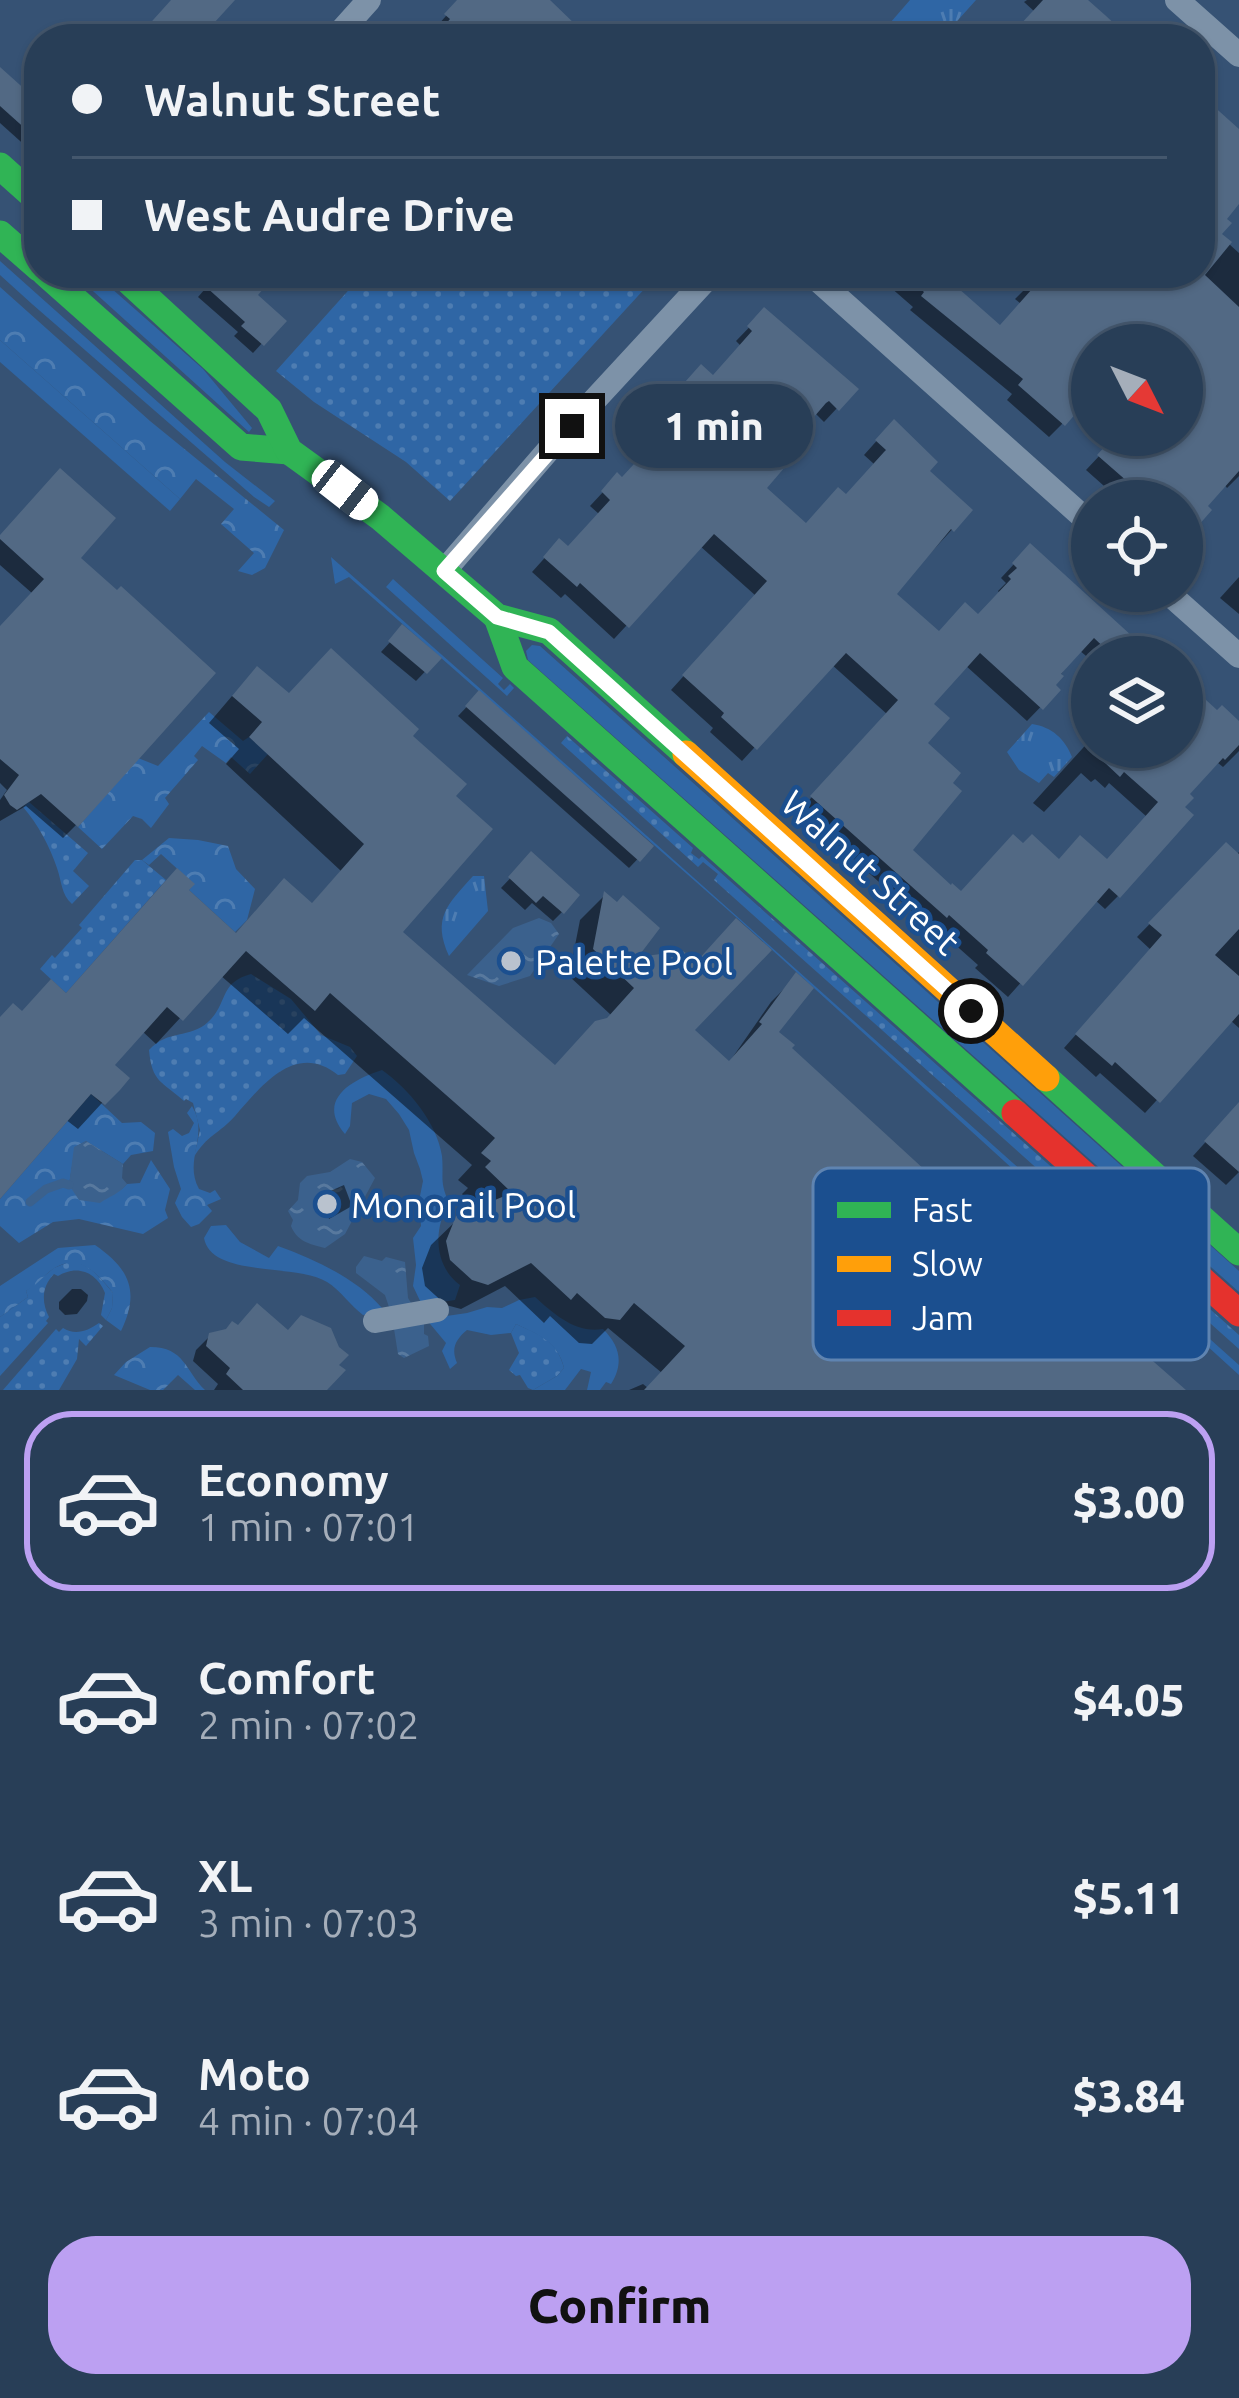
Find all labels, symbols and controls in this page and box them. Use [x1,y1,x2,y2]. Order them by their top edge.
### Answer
text: Walnut Street [144,74,440,125]
text: West Audre Drive [144,189,515,240]
north arrow [1071,324,1203,456]
map controls [1071,324,1203,768]
callout: 1 min [614,384,812,468]
route end [545,399,599,453]
text: 1 min [664,404,764,447]
car [306,454,384,526]
button: locate [1071,480,1203,612]
button: layers [1071,636,1203,768]
street label: Walnut Street [774,782,968,962]
place label: Palette Pool [535,941,733,982]
marker: Palette Pool [498,948,524,974]
route start [944,984,998,1038]
legend [813,1168,1209,1360]
place label: Monorail Pool [351,1184,576,1225]
marker: Monorail Pool [314,1191,340,1217]
text: Fast [912,1191,972,1228]
text: Slow [912,1245,983,1282]
text: Jam [912,1299,974,1336]
icon: car [54,1447,162,1555]
text: Economy [198,1454,389,1505]
text: $3.00 [1072,1476,1185,1527]
text: 1 min · 07:01 [198,1505,419,1548]
icon: car [54,1645,162,1753]
text: Comfort [198,1652,375,1703]
text: $4.05 [1072,1674,1185,1725]
text: 2 min · 07:02 [198,1703,419,1746]
icon: car [54,1843,162,1951]
text: XL [198,1850,252,1901]
text: $5.11 [1072,1872,1185,1923]
text: 3 min · 07:03 [198,1901,419,1944]
icon: car [54,2041,162,2149]
text: Moto [198,2048,311,2099]
text: $3.84 [1072,2070,1185,2121]
text: 4 min · 07:04 [198,2099,419,2142]
button: Confirm [48,2236,1191,2374]

